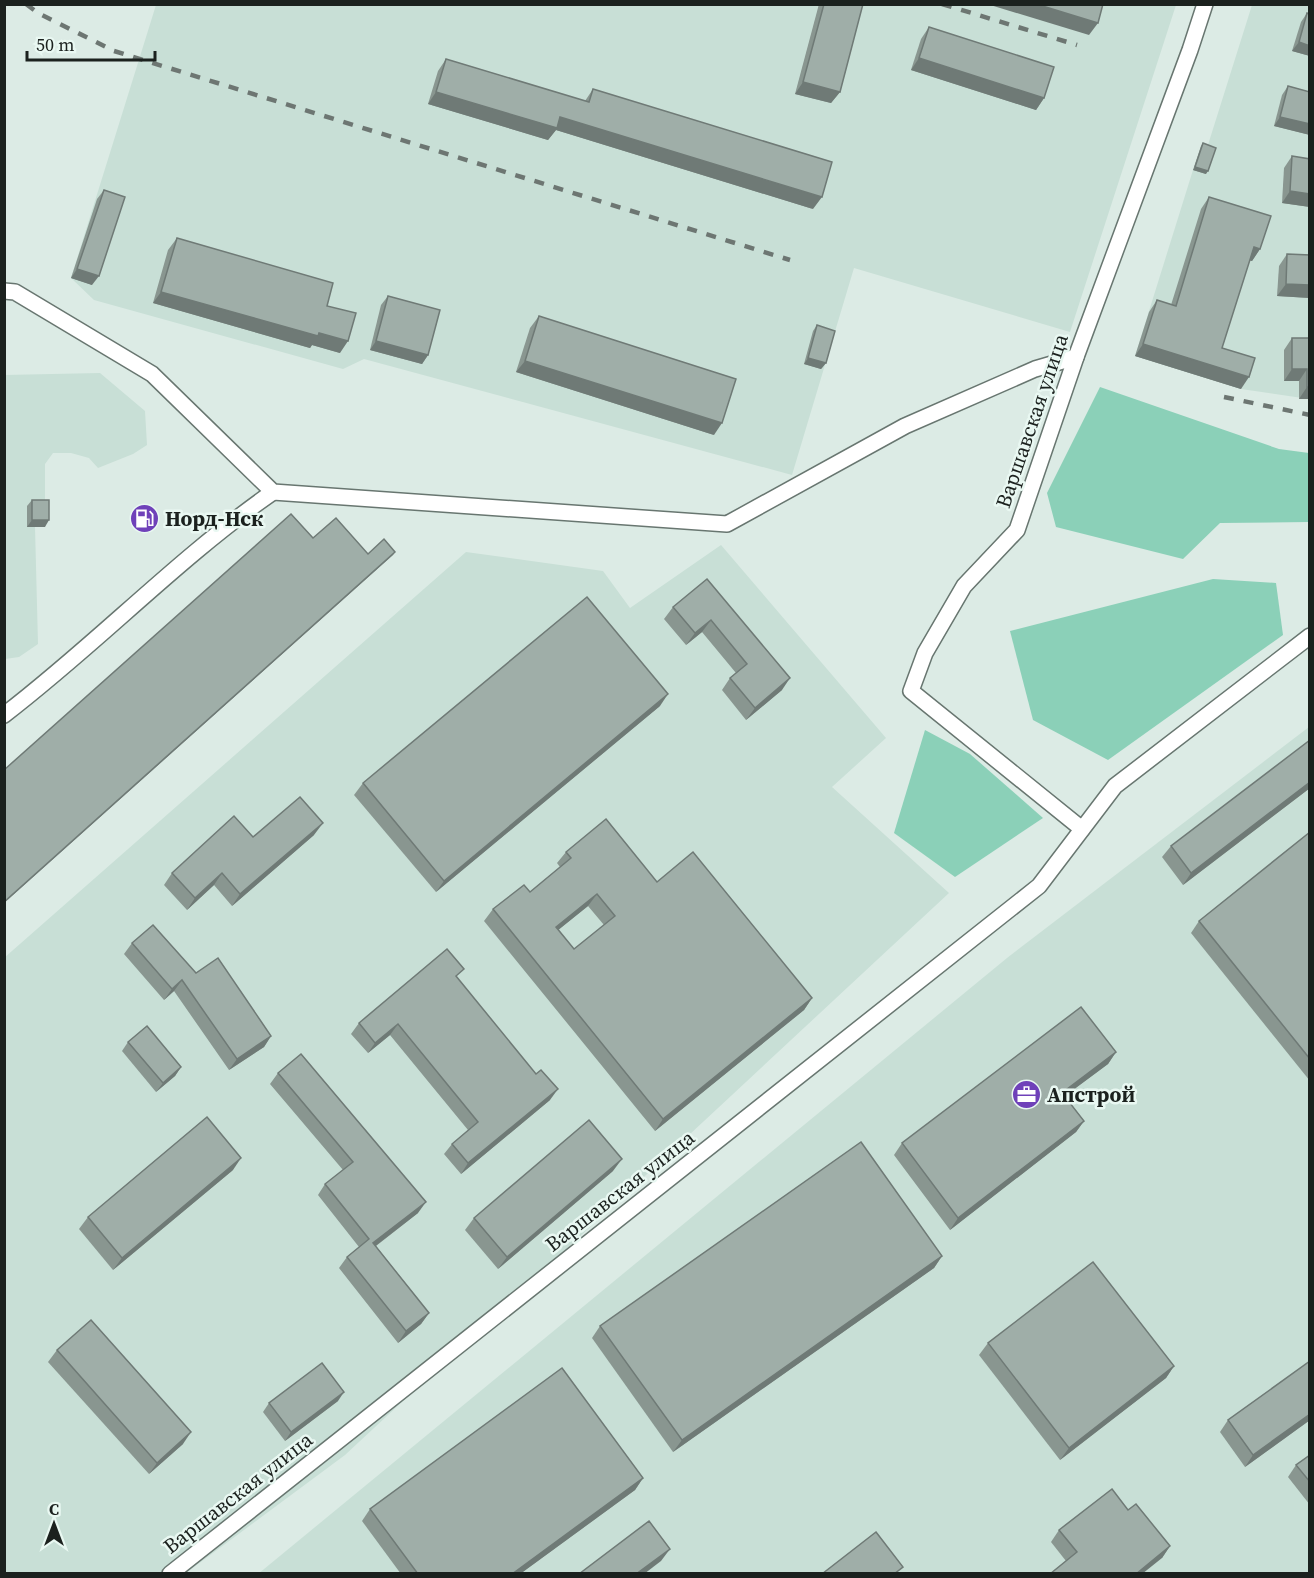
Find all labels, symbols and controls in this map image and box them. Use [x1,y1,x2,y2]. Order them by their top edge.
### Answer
scale bar [27,24,154,62]
text: 50 m [36,32,74,57]
street label: Варшавская улица [988,330,1075,512]
fuel station icon: Норд-Нск [128,503,160,535]
place label: Норд-Нск [165,504,264,533]
office icon: Апстрой [1010,1079,1042,1111]
place label: Апстрой [1047,1080,1135,1109]
street label: Варшавская улица [539,1123,701,1258]
street label: Варшавская улица [157,1425,319,1560]
north arrow [24,1494,84,1554]
text: С [49,1498,59,1520]

